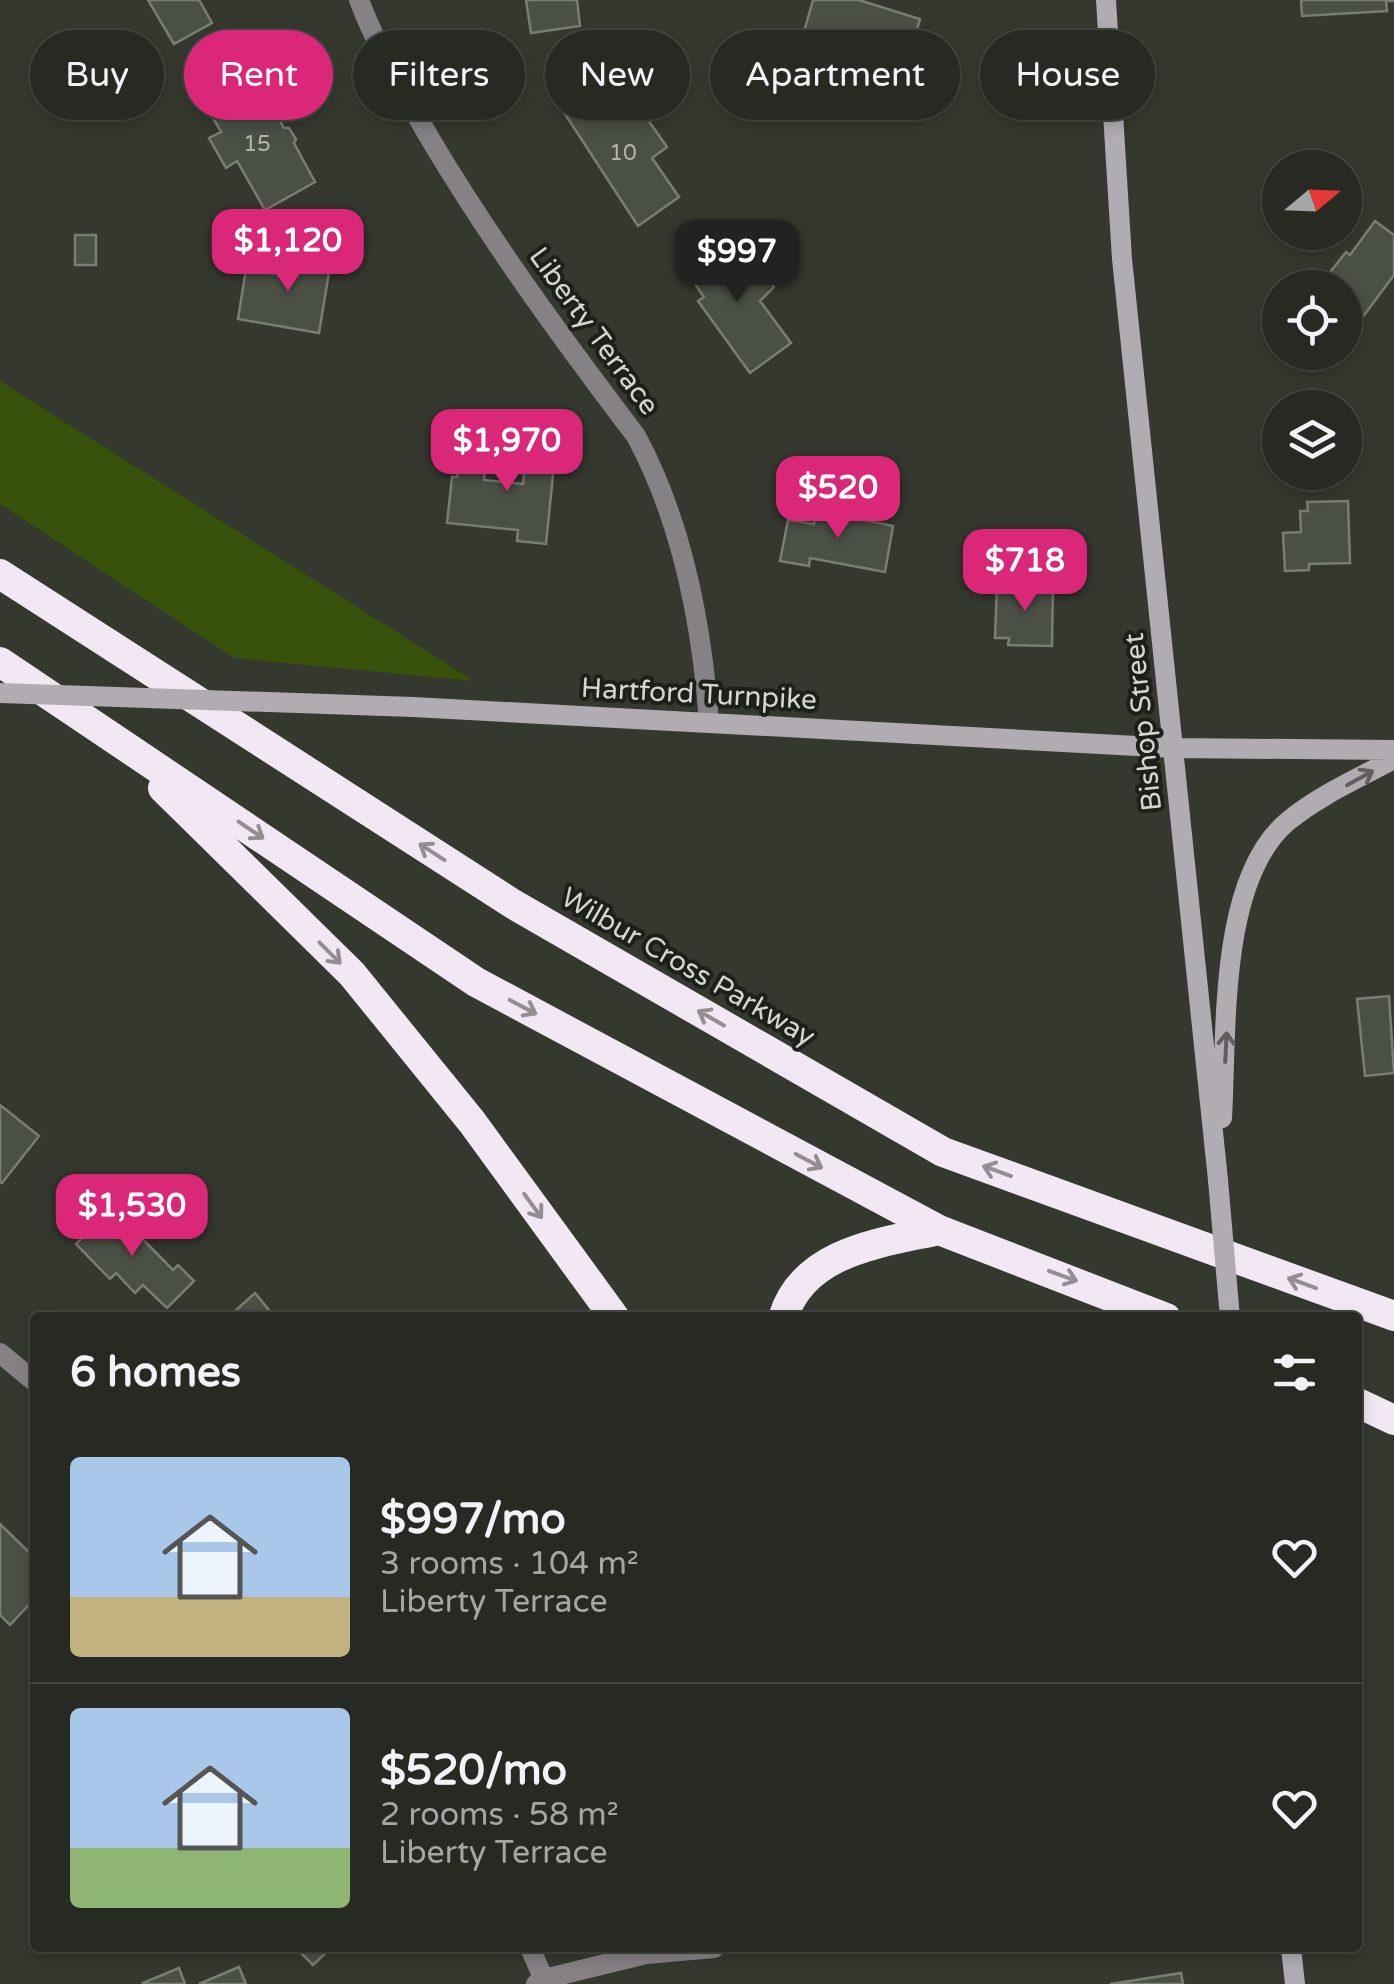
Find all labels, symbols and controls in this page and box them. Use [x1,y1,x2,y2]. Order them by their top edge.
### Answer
chip: Buy [30,30,164,120]
chip: Rent [184,30,333,120]
chip: Filters [353,30,525,120]
chip: New [545,30,690,120]
chip: Apartment [710,30,960,120]
chip: House [980,30,1155,120]
house number: 15 [243,131,271,157]
house number: 10 [609,140,637,166]
north arrow [1262,150,1362,250]
map controls [1262,150,1362,490]
pin: $1,120 [207,209,369,294]
pin: $997 [678,220,796,305]
text: $1,120 [234,222,342,260]
text: $997 [697,233,777,271]
street label: Liberty Terrace [522,240,666,422]
button: locate [1262,270,1362,370]
button: layers [1262,390,1362,490]
pin: $1,970 [426,409,588,494]
text: $1,970 [453,422,561,460]
pin: $520 [779,456,897,541]
text: $520 [798,469,878,507]
pin: $718 [966,529,1084,614]
text: $718 [985,542,1065,580]
street label: Bishop Street [1117,631,1169,813]
street label: Hartford Turnpike [580,671,818,717]
one-way arrow [1344,767,1374,787]
one-way arrow [236,819,264,840]
one-way arrow [418,842,447,863]
street label: Wilbur Cross Parkway [555,880,821,1054]
one-way arrow [318,940,342,964]
one-way arrow [507,998,537,1017]
one-way arrow [697,1008,726,1028]
one-way arrow [1217,1032,1236,1064]
one-way arrow [794,1151,824,1171]
one-way arrow [983,1161,1014,1179]
pin: $1,530 [51,1174,213,1259]
text: $1,530 [78,1187,186,1225]
one-way arrow [523,1192,544,1219]
one-way arrow [1047,1269,1077,1287]
one-way arrow [1288,1273,1319,1291]
icon: filters [1267,1345,1322,1400]
text: 6 homes [70,1347,241,1398]
text: $997/mo [380,1494,566,1545]
icon: home [150,1497,270,1617]
icon: heart [1267,1530,1322,1585]
text: 3 rooms · 104 m² [380,1545,639,1583]
text: Liberty Terrace [380,1583,608,1621]
text: $520/mo [380,1745,567,1796]
icon: home [150,1748,270,1868]
icon: heart [1267,1781,1322,1836]
text: 2 rooms · 58 m² [380,1796,619,1834]
text: Liberty Terrace [380,1834,608,1872]

